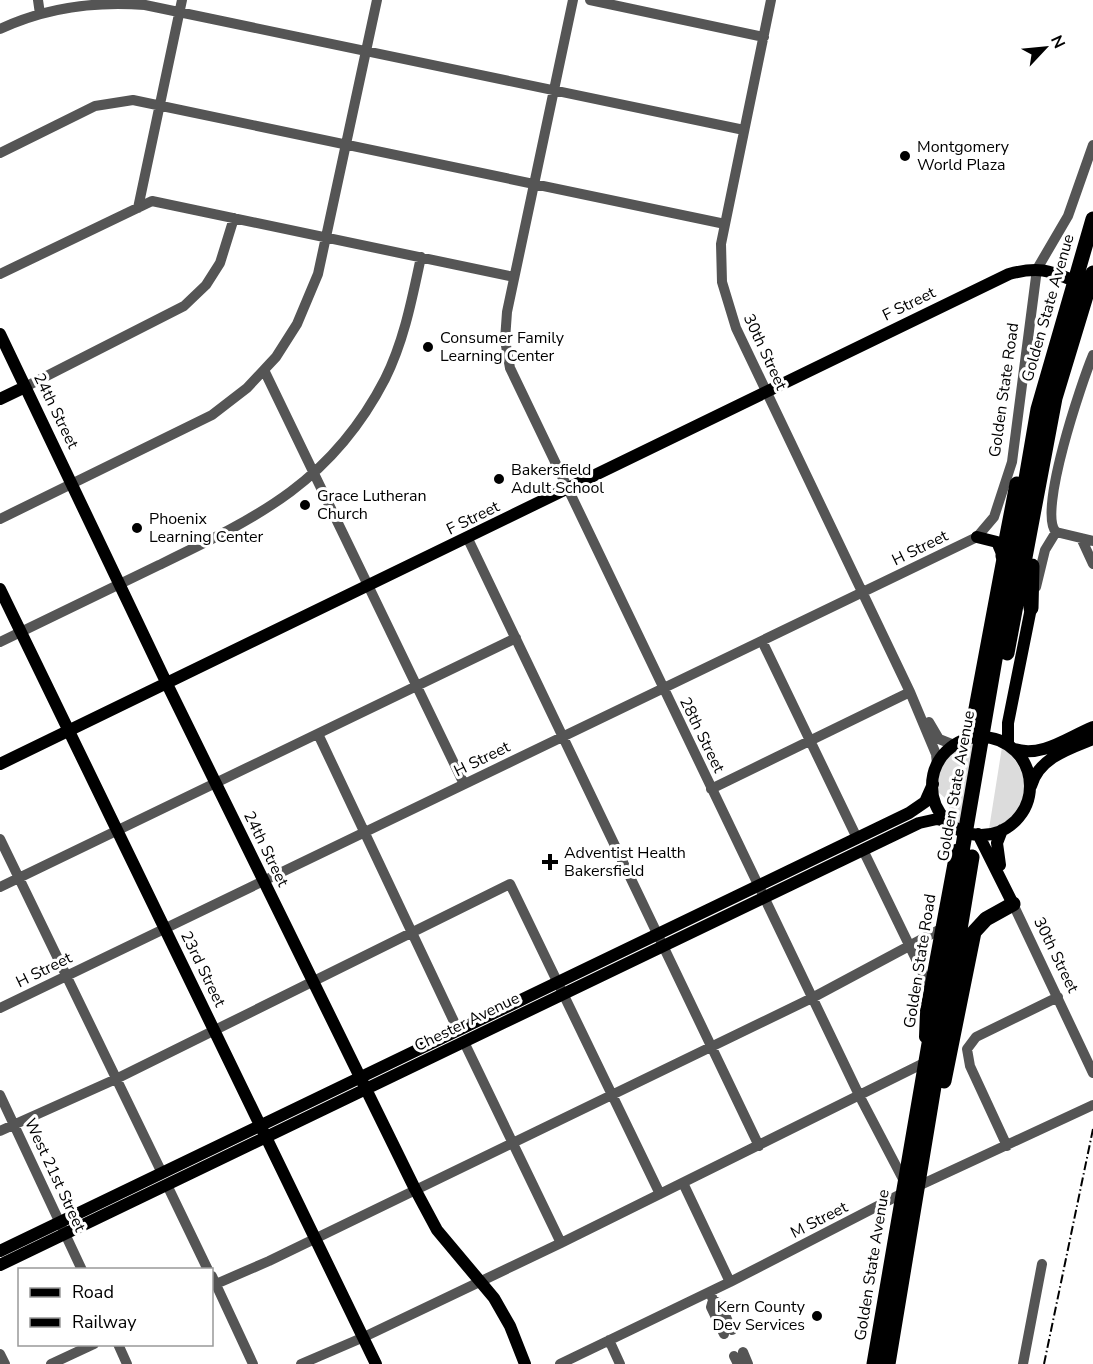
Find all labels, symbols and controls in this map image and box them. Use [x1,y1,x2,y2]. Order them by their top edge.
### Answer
north arrow [1015,18,1075,78]
text: N [1045,32,1070,52]
place label: Montgomery World Plaza [917,136,1010,176]
marker: Montgomery World Plaza [898,149,912,163]
street label: Golden State Avenue [1016,232,1080,384]
street label: F Street [879,282,940,326]
street label: 30th Street [738,310,792,394]
street label: Golden State Road [984,321,1024,459]
place label: Consumer Family Learning Center [440,327,565,367]
marker: Consumer Family Learning Center [421,340,435,354]
street label: 24th Street [28,369,84,453]
place label: Bakersfield Adult School [511,459,604,499]
marker: Bakersfield Adult School [492,472,506,486]
place label: Grace Lutheran Church [317,485,427,525]
street label: F Street [443,496,504,540]
marker: Grace Lutheran Church [298,498,312,512]
place label: Phoenix Learning Center [149,508,264,548]
marker: Phoenix Learning Center [130,521,144,535]
street label: H Street [888,525,952,571]
street label: 28th Street [674,693,730,777]
street label: Golden State Avenue [932,709,980,863]
street label: H Street [450,736,514,782]
street label: 24th Street [238,807,294,891]
place label: Adventist Health Bakersfield [564,842,686,882]
marker: Adventist Health Bakersfield [541,853,559,871]
street label: Golden State Road [899,892,941,1030]
street label: 30th Street [1028,913,1084,997]
street label: 23rd Street [175,927,231,1011]
street label: H Street [12,947,76,993]
street label: Chester Avenue [411,987,523,1057]
street label: West 21st Street [19,1115,91,1236]
street label: Golden State Avenue [849,1188,895,1342]
street label: M Street [787,1196,852,1244]
legend [18,1268,213,1346]
text: Road [72,1280,114,1304]
place label: Kern County Dev Services [712,1296,806,1336]
marker: Kern County Dev Services [810,1309,824,1323]
text: Railway [72,1310,137,1334]

